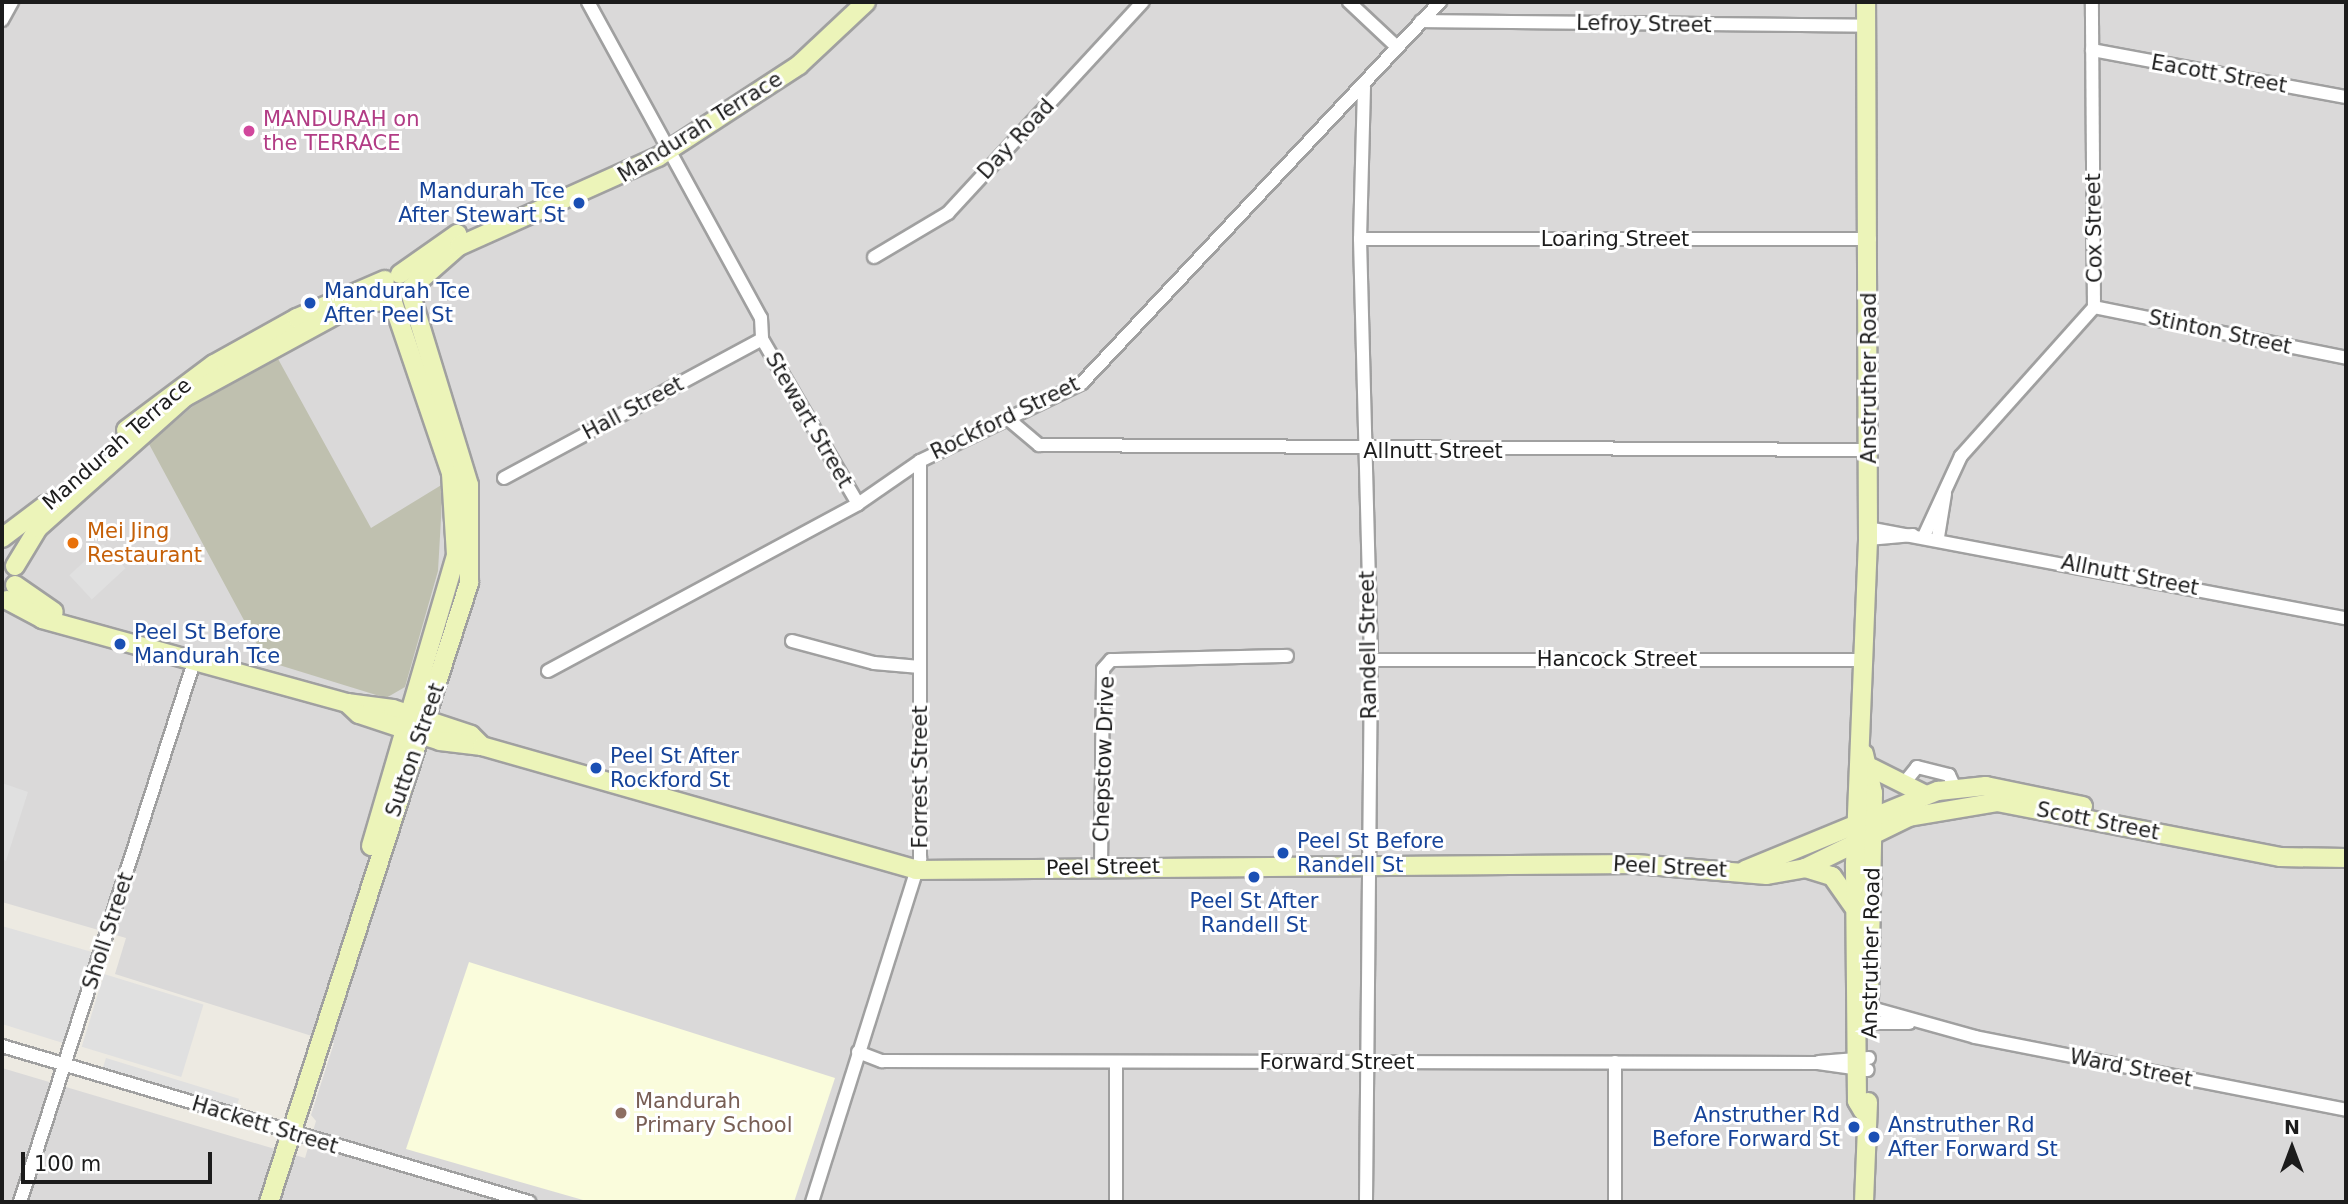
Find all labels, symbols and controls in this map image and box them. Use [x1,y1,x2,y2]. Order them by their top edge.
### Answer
street label: Lefroy Street [1576,10,1712,38]
street label: Eacott Street [2149,50,2289,98]
street label: Mandurah Terrace [613,66,787,188]
street label: Day Road [972,94,1060,184]
place label: MANDURAH on the TERRACE [263,106,419,156]
marker: MANDURAH on the TERRACE [241,123,257,139]
street label: Cox Street [2080,173,2108,283]
place label: Mandurah Tce After Stewart St [398,178,565,228]
marker: Mandurah Tce After Stewart St [571,195,587,211]
street label: Loaring Street [1541,226,1689,252]
place label: Mandurah Tce After Peel St [324,278,470,328]
street label: Anstruther Road [1856,292,1882,464]
marker: Mandurah Tce After Peel St [302,295,318,311]
street label: Stinton Street [2146,305,2294,359]
street label: Stewart Street [760,348,858,492]
street label: Hall Street [578,371,688,445]
street label: Rockford Street [926,371,1084,465]
street label: Mandurah Terrace [37,373,197,515]
street label: Allnutt Street [1363,438,1503,464]
place label: Mei Jing Restaurant [87,518,202,568]
marker: Mei Jing Restaurant [65,535,81,551]
street label: Allnutt Street [2059,549,2201,601]
street label: Randell Street [1354,570,1382,720]
place label: Peel St Before Mandurah Tce [134,619,281,669]
marker: Peel St Before Mandurah Tce [112,636,128,652]
street label: Hancock Street [1537,646,1697,672]
street label: Chepstow Drive [1089,676,1119,842]
street label: Sutton Street [380,680,450,820]
street label: Forrest Street [907,705,933,849]
place label: Peel St After Rockford St [610,743,739,793]
marker: Peel St After Rockford St [588,760,604,776]
street label: Scott Street [2034,797,2162,845]
place label: Peel St Before Randell St [1297,828,1444,878]
marker: Peel St Before Randell St [1275,845,1291,861]
street label: Peel Street [1612,851,1728,883]
street label: Peel Street [1046,853,1160,881]
street label: Anstruther Road [1857,867,1885,1039]
street label: Sholl Street [77,869,139,993]
marker: Peel St After Randell St [1246,869,1262,885]
place label: Peel St After Randell St [1190,888,1318,938]
street label: Ward Street [2068,1044,2194,1092]
street label: Forward Street [1260,1049,1414,1075]
place label: Mandurah Primary School [635,1088,793,1138]
street label: Hackett Street [189,1091,341,1159]
place label: Anstruther Rd Before Forward St [1652,1102,1840,1152]
marker: Mandurah Primary School [613,1105,629,1121]
place label: Anstruther Rd After Forward St [1888,1112,2058,1162]
north arrow [2257,1113,2327,1183]
text: N [2284,1116,2300,1138]
marker: Anstruther Rd Before Forward St [1846,1119,1862,1135]
marker: Anstruther Rd After Forward St [1866,1129,1882,1145]
scale bar [24,1138,215,1182]
text: 100 m [34,1152,101,1176]

